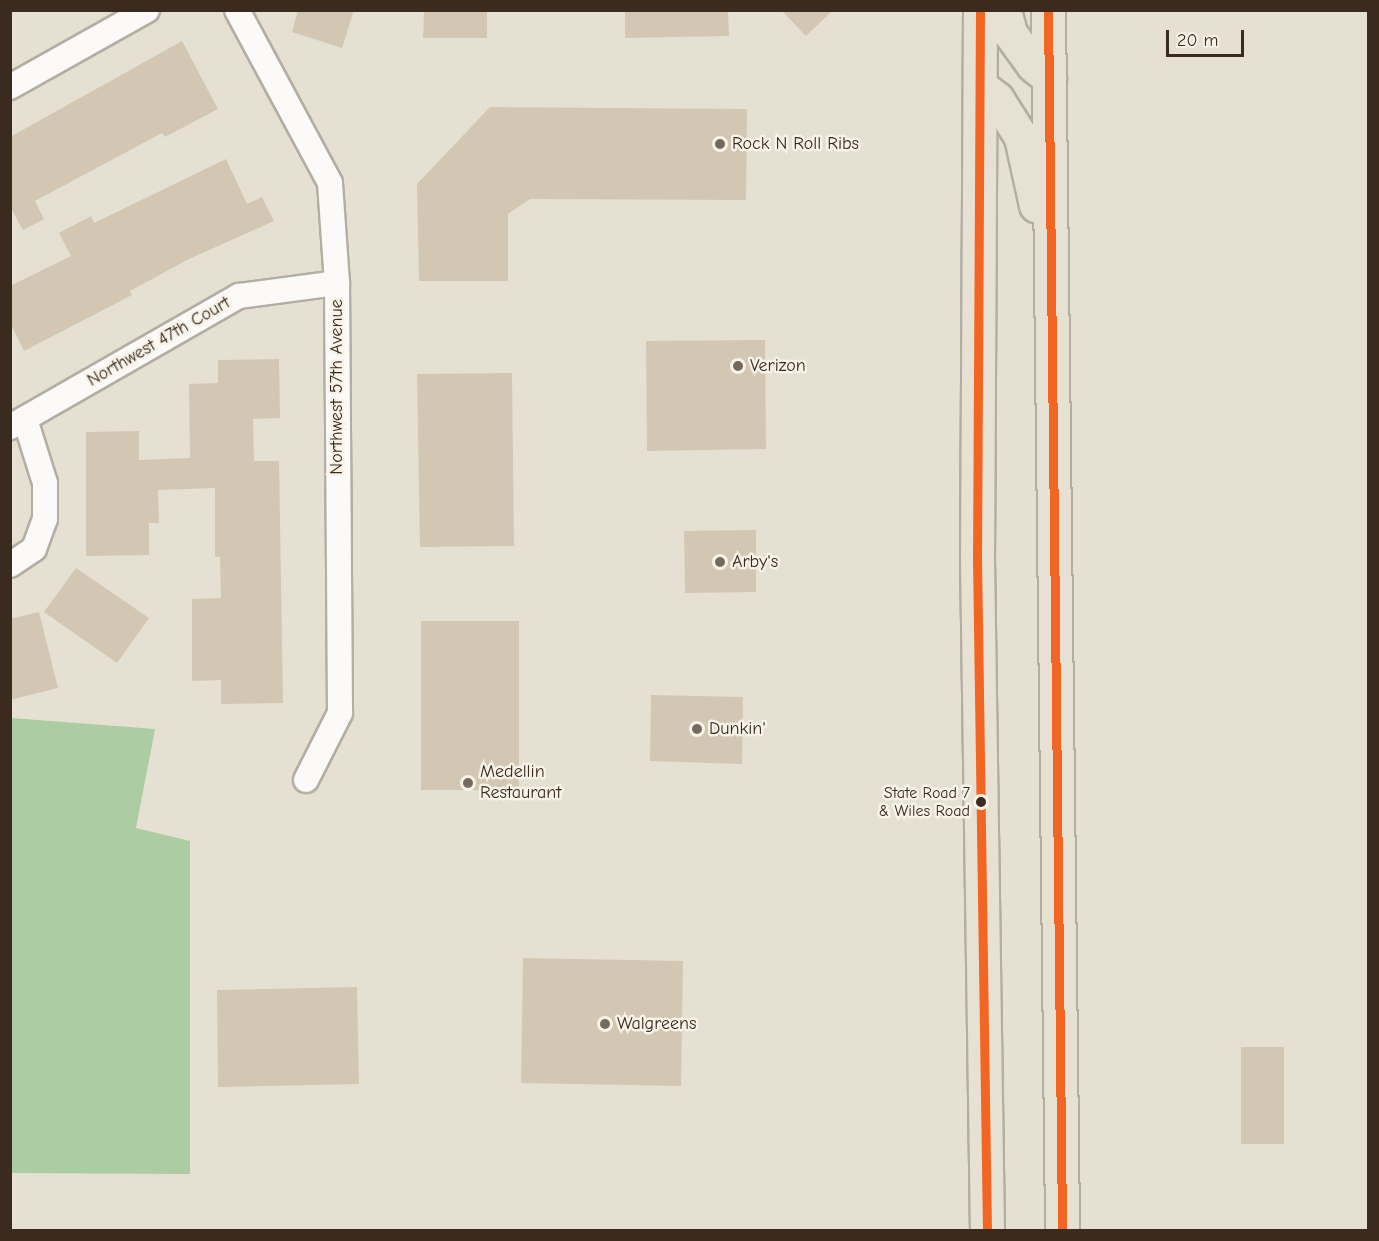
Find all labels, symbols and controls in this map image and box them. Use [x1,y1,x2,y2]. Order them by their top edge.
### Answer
scale bar [1169,18,1247,56]
text: 20 m [1177,30,1218,51]
place label: Rock N Roll Ribs [732,133,859,155]
marker: Rock N Roll Ribs [713,137,727,151]
street label: Northwest 47th Court [84,292,234,392]
street label: Northwest 57th Avenue [326,299,348,475]
place label: Verizon [750,355,806,377]
marker: Verizon [731,359,745,373]
place label: Arby's [732,551,778,573]
marker: Arby's [713,555,727,569]
place label: Dunkin' [709,718,766,740]
marker: Dunkin' [690,722,704,736]
place label: Medellin Restaurant [480,762,561,804]
marker: Medellin Restaurant [461,776,475,790]
place label: State Road 7 & Wiles Road [879,783,970,821]
marker: State Road 7 & Wiles Road [975,796,987,808]
place label: Walgreens [617,1013,696,1035]
marker: Walgreens [598,1017,612,1031]

